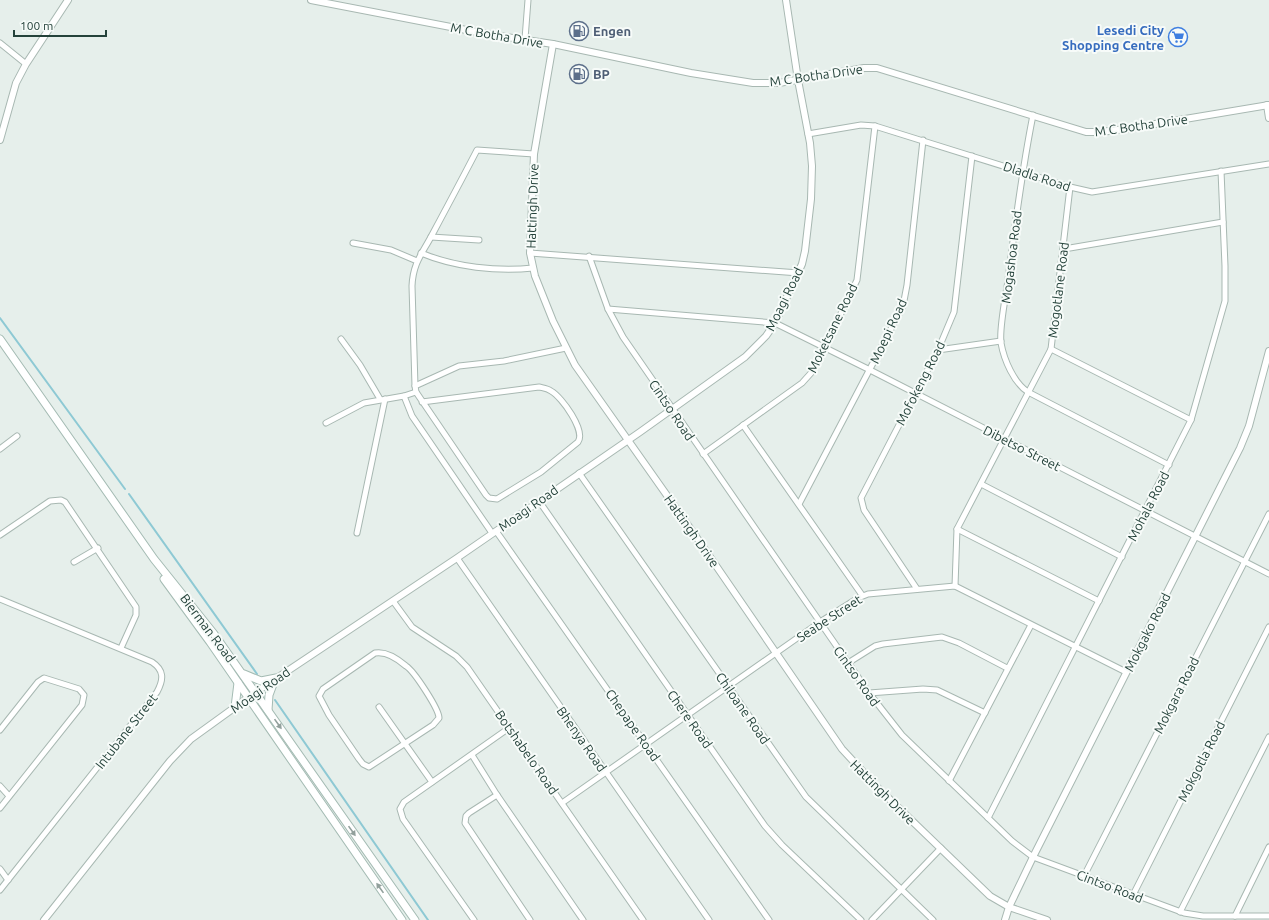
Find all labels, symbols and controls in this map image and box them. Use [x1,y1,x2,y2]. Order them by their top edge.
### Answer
scale bar [14,12,106,38]
text: 100 m [20,19,53,32]
street label: M C Botha Drive [449,20,545,50]
fuel station icon: Engen [568,20,590,42]
place label: Lesedi City Shopping Centre [1062,23,1164,52]
place label: Engen [593,24,631,38]
supermarket icon: Lesedi City Shopping Centre [1167,26,1189,48]
street label: M C Botha Drive [768,62,864,88]
fuel station icon: BP [568,63,590,85]
place label: BP [593,67,610,81]
street label: M C Botha Drive [1093,112,1189,138]
street label: Dladla Road [1002,159,1072,193]
street label: Hattingh Drive [524,163,540,249]
street label: Mogashoa Road [998,210,1024,304]
street label: Mogotlane Road [1045,241,1071,339]
street label: Moagi Road [763,265,805,333]
street label: Moketsane Road [804,281,860,375]
street label: Moepi Road [867,296,909,366]
street label: Mofokeng Road [893,338,947,428]
street label: Cintso Road [647,377,697,443]
street label: Dibetso Street [981,423,1063,473]
street label: Mohala Road [1124,469,1172,543]
street label: Moagi Road [496,482,560,534]
street label: Hattingh Drive [662,492,722,570]
street label: Mokgako Road [1121,590,1173,674]
street label: Bierman Road [178,591,238,665]
street label: Seabe Street [794,592,864,644]
street label: Cintso Road [831,643,883,709]
street label: Mokgara Road [1151,654,1201,736]
street label: Moagi Road [228,664,292,716]
street label: Chiloane Road [713,670,773,746]
street label: Chepape Road [603,686,663,764]
street label: Chere Road [665,687,715,751]
street label: Intubane Street [92,691,160,771]
street label: Bhenya Road [554,704,610,774]
street label: Botshabelo Road [493,707,561,797]
street label: Mokgotla Road [1175,718,1227,804]
one-way arrow [274,719,282,729]
street label: Hattingh Drive [848,757,918,827]
one-way arrow [348,825,356,836]
street label: Cintso Road [1075,867,1145,905]
one-way arrow [376,883,384,893]

